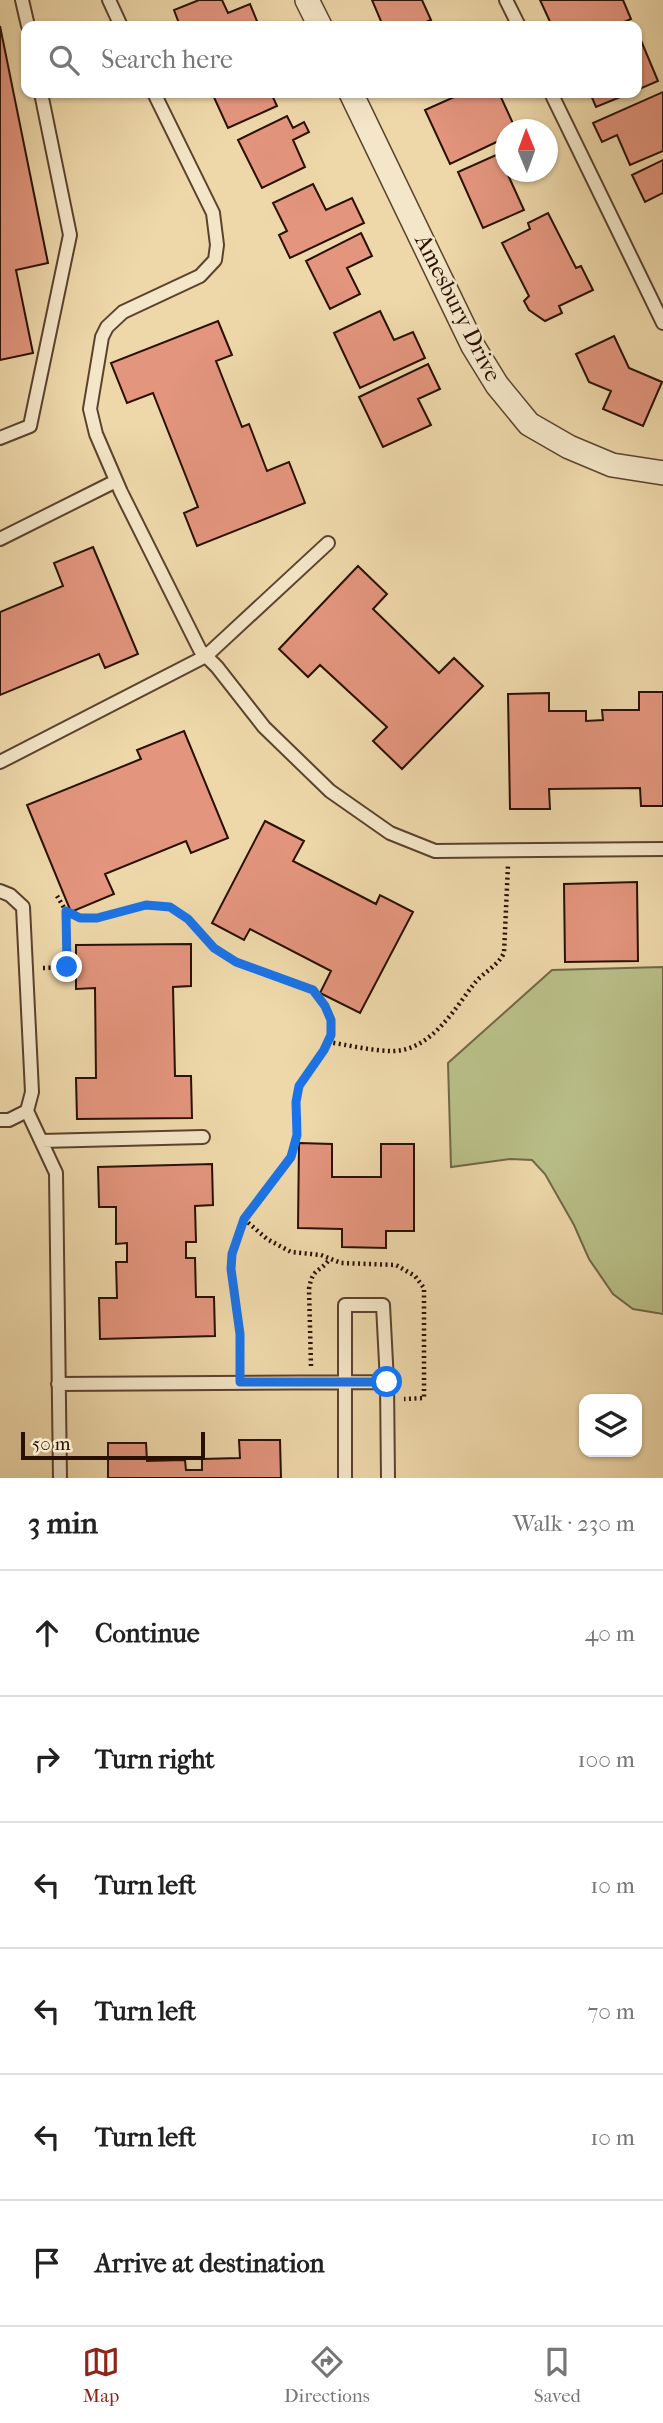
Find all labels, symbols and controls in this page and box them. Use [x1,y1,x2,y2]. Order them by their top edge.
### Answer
search box [21,21,642,98]
icon: search [45,41,83,79]
text: Search here [101,44,233,75]
north arrow [495,119,558,182]
street label: Amesbury Drive [409,229,507,386]
route end [51,951,82,982]
route start [371,1366,402,1397]
map controls [579,1394,642,1457]
button: layers [579,1394,642,1457]
scale bar [21,1429,205,1461]
text: 50 m [32,1433,71,1455]
text: 3 min [28,1506,98,1541]
text: Walk · 230 m [513,1510,635,1537]
icon: ahead [28,1614,66,1652]
text: Continue [95,1618,200,1649]
text: 40 m [585,1620,635,1647]
icon: right [28,1740,66,1778]
text: Turn right [95,1744,215,1775]
text: 100 m [577,1746,635,1773]
icon: left [28,1866,66,1904]
text: Turn left [95,1870,196,1901]
text: 10 m [590,1872,635,1899]
icon: left [28,1992,66,2030]
text: Turn left [95,1996,196,2027]
text: 70 m [587,1998,635,2025]
icon: left [28,2118,66,2156]
text: Turn left [95,2122,196,2153]
text: 10 m [590,2124,635,2151]
icon: arrive [28,2244,66,2282]
text: Arrive at destination [95,2248,325,2279]
tab: Map [82,2343,120,2407]
tab: Directions [284,2343,370,2407]
tab: Saved [534,2343,581,2407]

